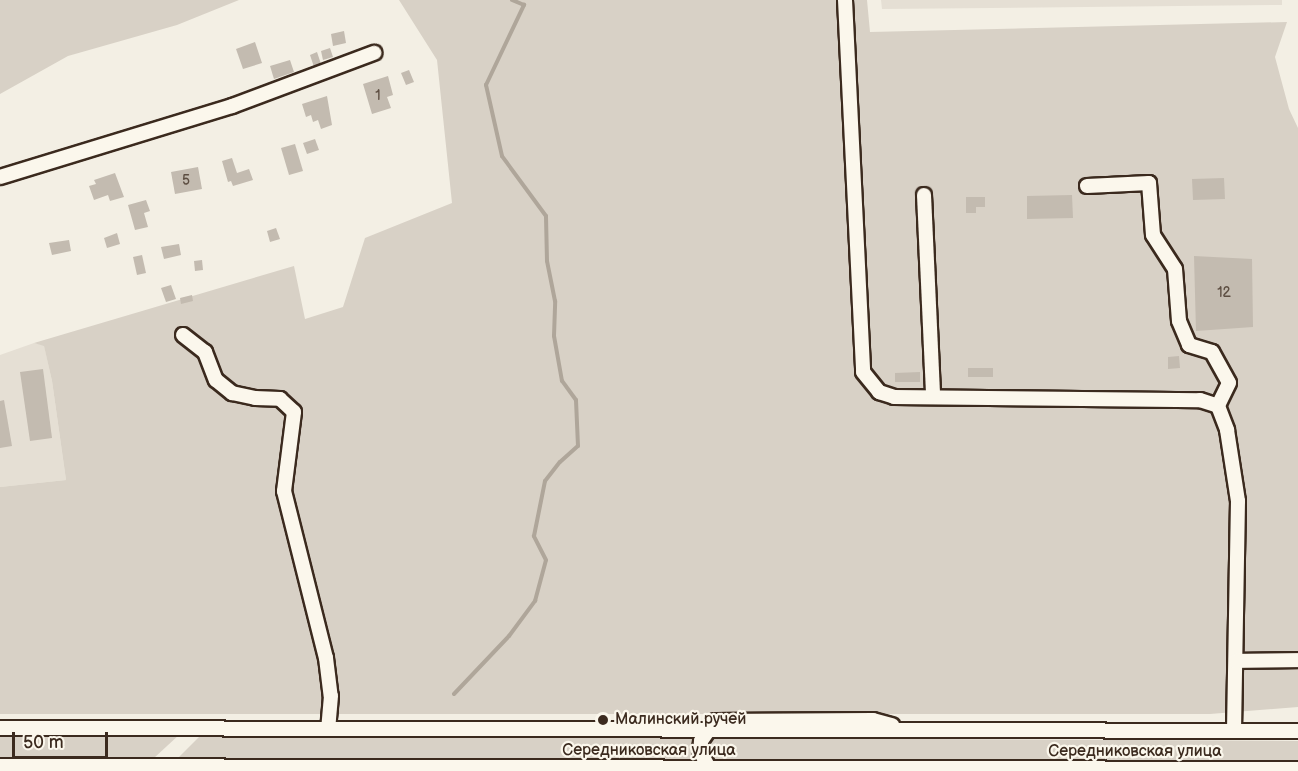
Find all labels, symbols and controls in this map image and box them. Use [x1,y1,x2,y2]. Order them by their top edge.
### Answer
house number: 1 [375,88,381,104]
house number: 5 [182,173,190,189]
house number: 12 [1217,285,1231,301]
place label: Малинский ручей [615,710,746,730]
marker: Малинский ручей [596,713,610,727]
scale bar [15,720,111,758]
text: 50 m [23,732,64,753]
street label: Середниковская улица [562,741,736,761]
street label: Середниковская улица [1048,742,1222,762]

